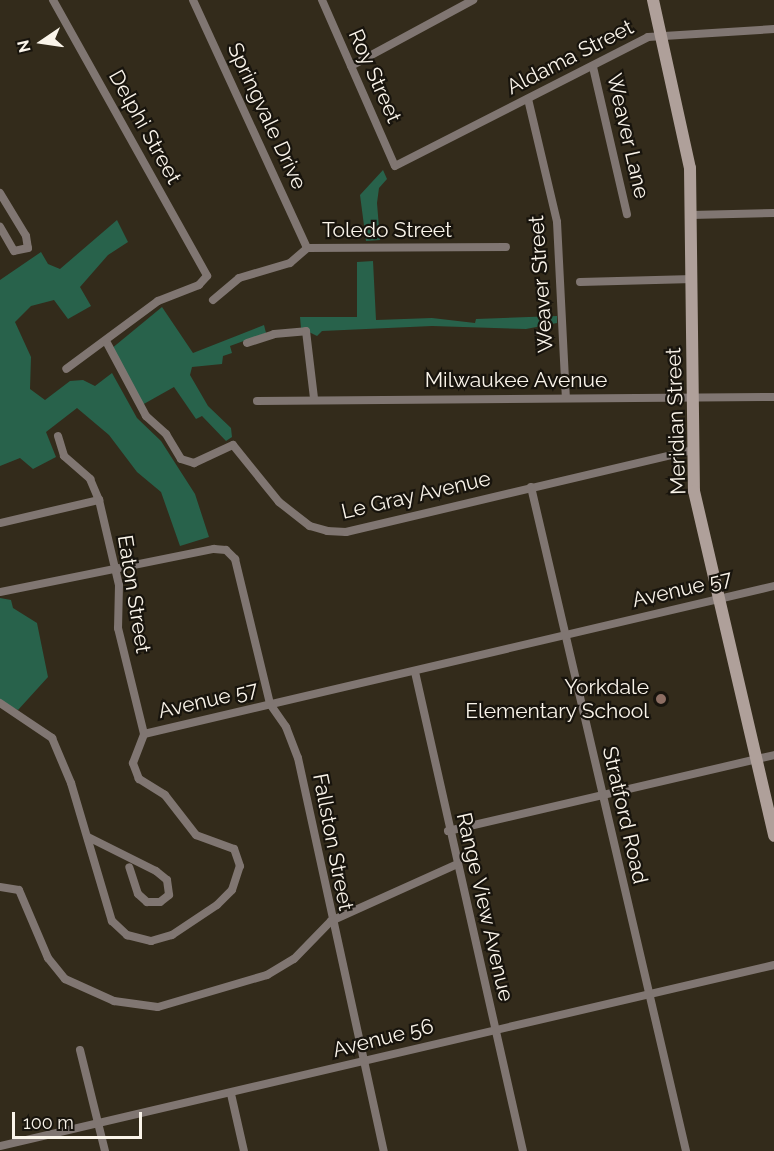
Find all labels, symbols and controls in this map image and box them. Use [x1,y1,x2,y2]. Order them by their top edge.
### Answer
north arrow [12,12,72,72]
street label: Aldama Street [502,14,638,100]
street label: Roy Street [343,25,407,127]
text: N [13,38,35,54]
street label: Springvale Drive [222,39,312,193]
street label: Delphi Street [103,66,187,188]
street label: Weaver Lane [601,71,655,201]
street label: Weaver Street [524,214,558,354]
street label: Toledo Street [322,217,452,243]
street label: Meridian Street [661,347,691,495]
street label: Milwaukee Avenue [424,367,608,393]
street label: Le Gray Avenue [338,465,494,525]
street label: Eaton Street [112,533,156,655]
street label: Avenue 57 [630,565,734,613]
place label: Yorkdale Elementary School [465,674,649,724]
street label: Avenue 57 [156,676,260,724]
marker: Yorkdale Elementary School [654,692,668,706]
street label: Stratford Road [597,744,653,886]
street label: Fallston Street [307,771,359,913]
street label: Range View Avenue [451,809,519,1005]
street label: Avenue 56 [330,1013,436,1063]
scale bar [15,1100,146,1138]
text: 100 m [23,1112,74,1133]

